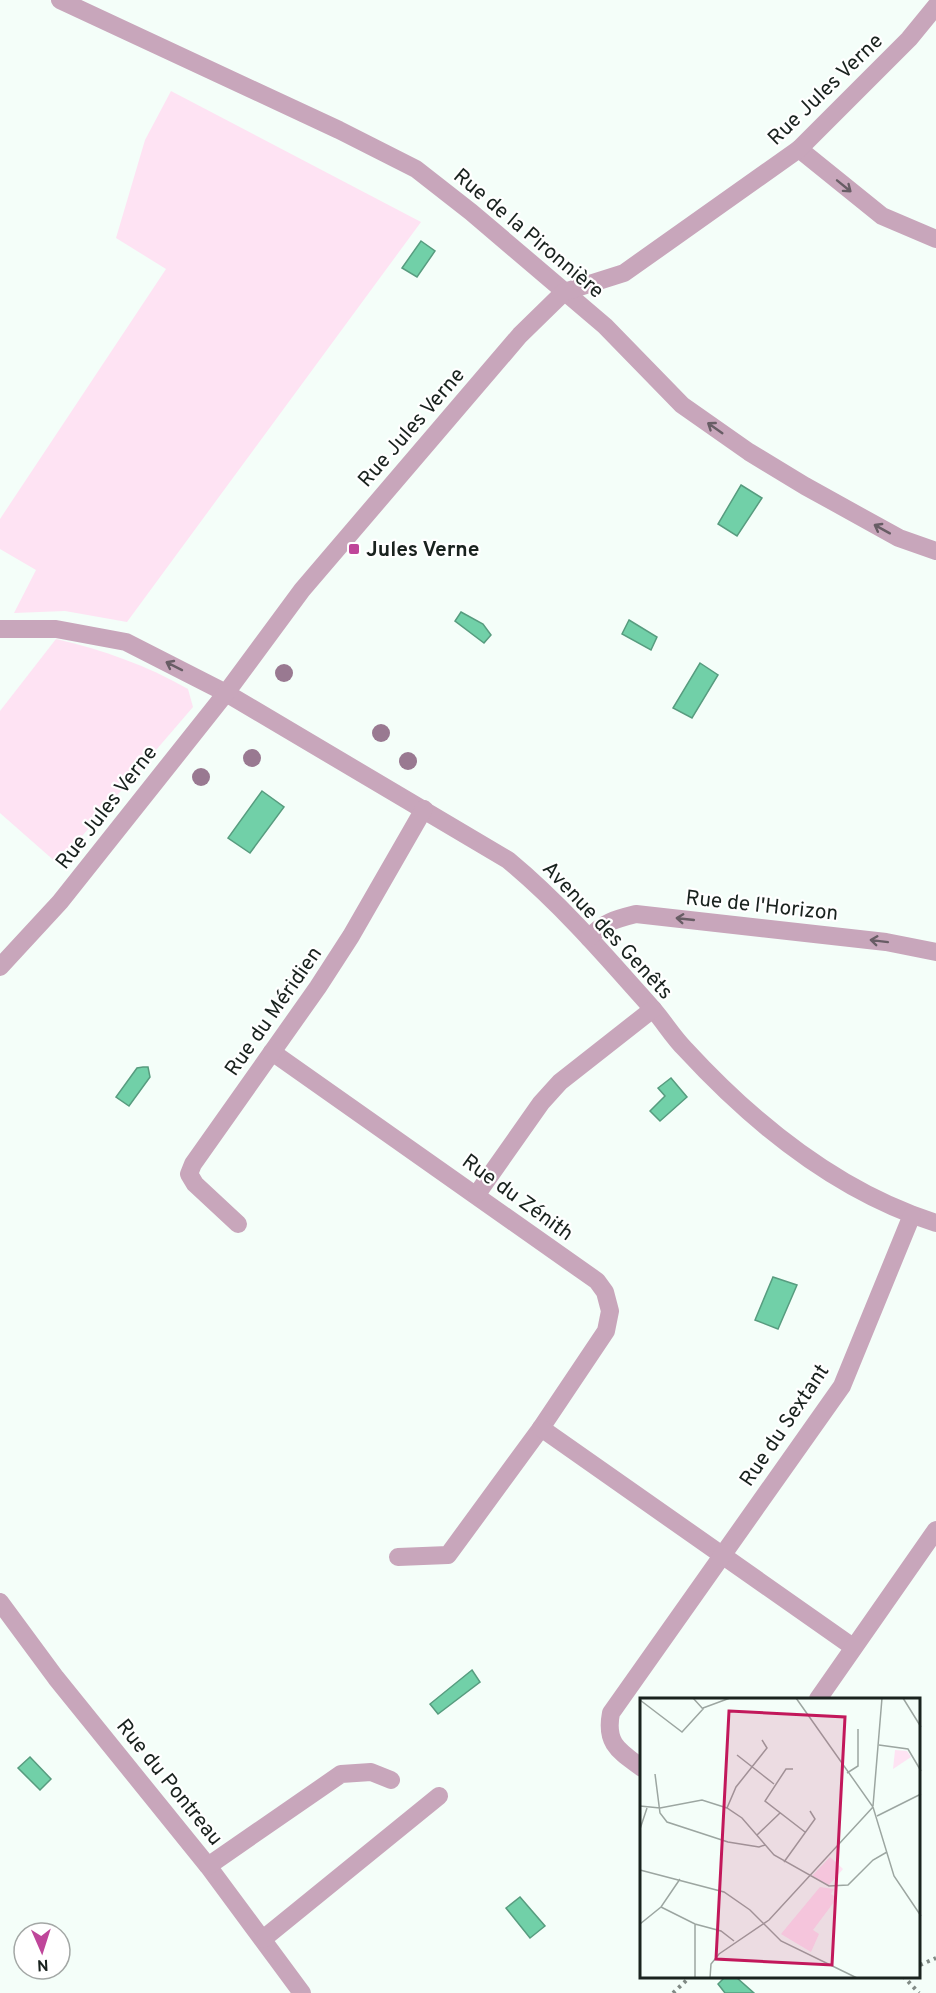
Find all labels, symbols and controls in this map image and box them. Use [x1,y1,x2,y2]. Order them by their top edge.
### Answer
street label: Rue Jules Verne [763,28,889,152]
street label: Rue de la Pironnière [447,163,609,305]
one-way arrow [836,180,852,193]
street label: Rue Jules Verne [353,362,472,493]
one-way arrow [708,422,724,434]
one-way arrow [874,523,891,535]
place label: Jules Verne [366,537,479,564]
marker: Jules Verne [347,542,361,556]
one-way arrow [165,660,183,672]
street label: Rue Jules Verne [50,740,164,875]
street label: Avenue des Genêts [536,856,678,1006]
street label: Rue de l'Horizon [684,885,839,928]
one-way arrow [675,914,695,925]
one-way arrow [869,935,889,946]
street label: Rue du Méridien [220,942,329,1082]
street label: Rue du Zénith [456,1149,578,1248]
street label: Rue du Sextant [734,1359,836,1492]
inset map [640,1698,921,1978]
street label: Rue du Pontreau [109,1714,228,1852]
north arrow [12,1921,72,1981]
text: N [36,1954,49,1974]

